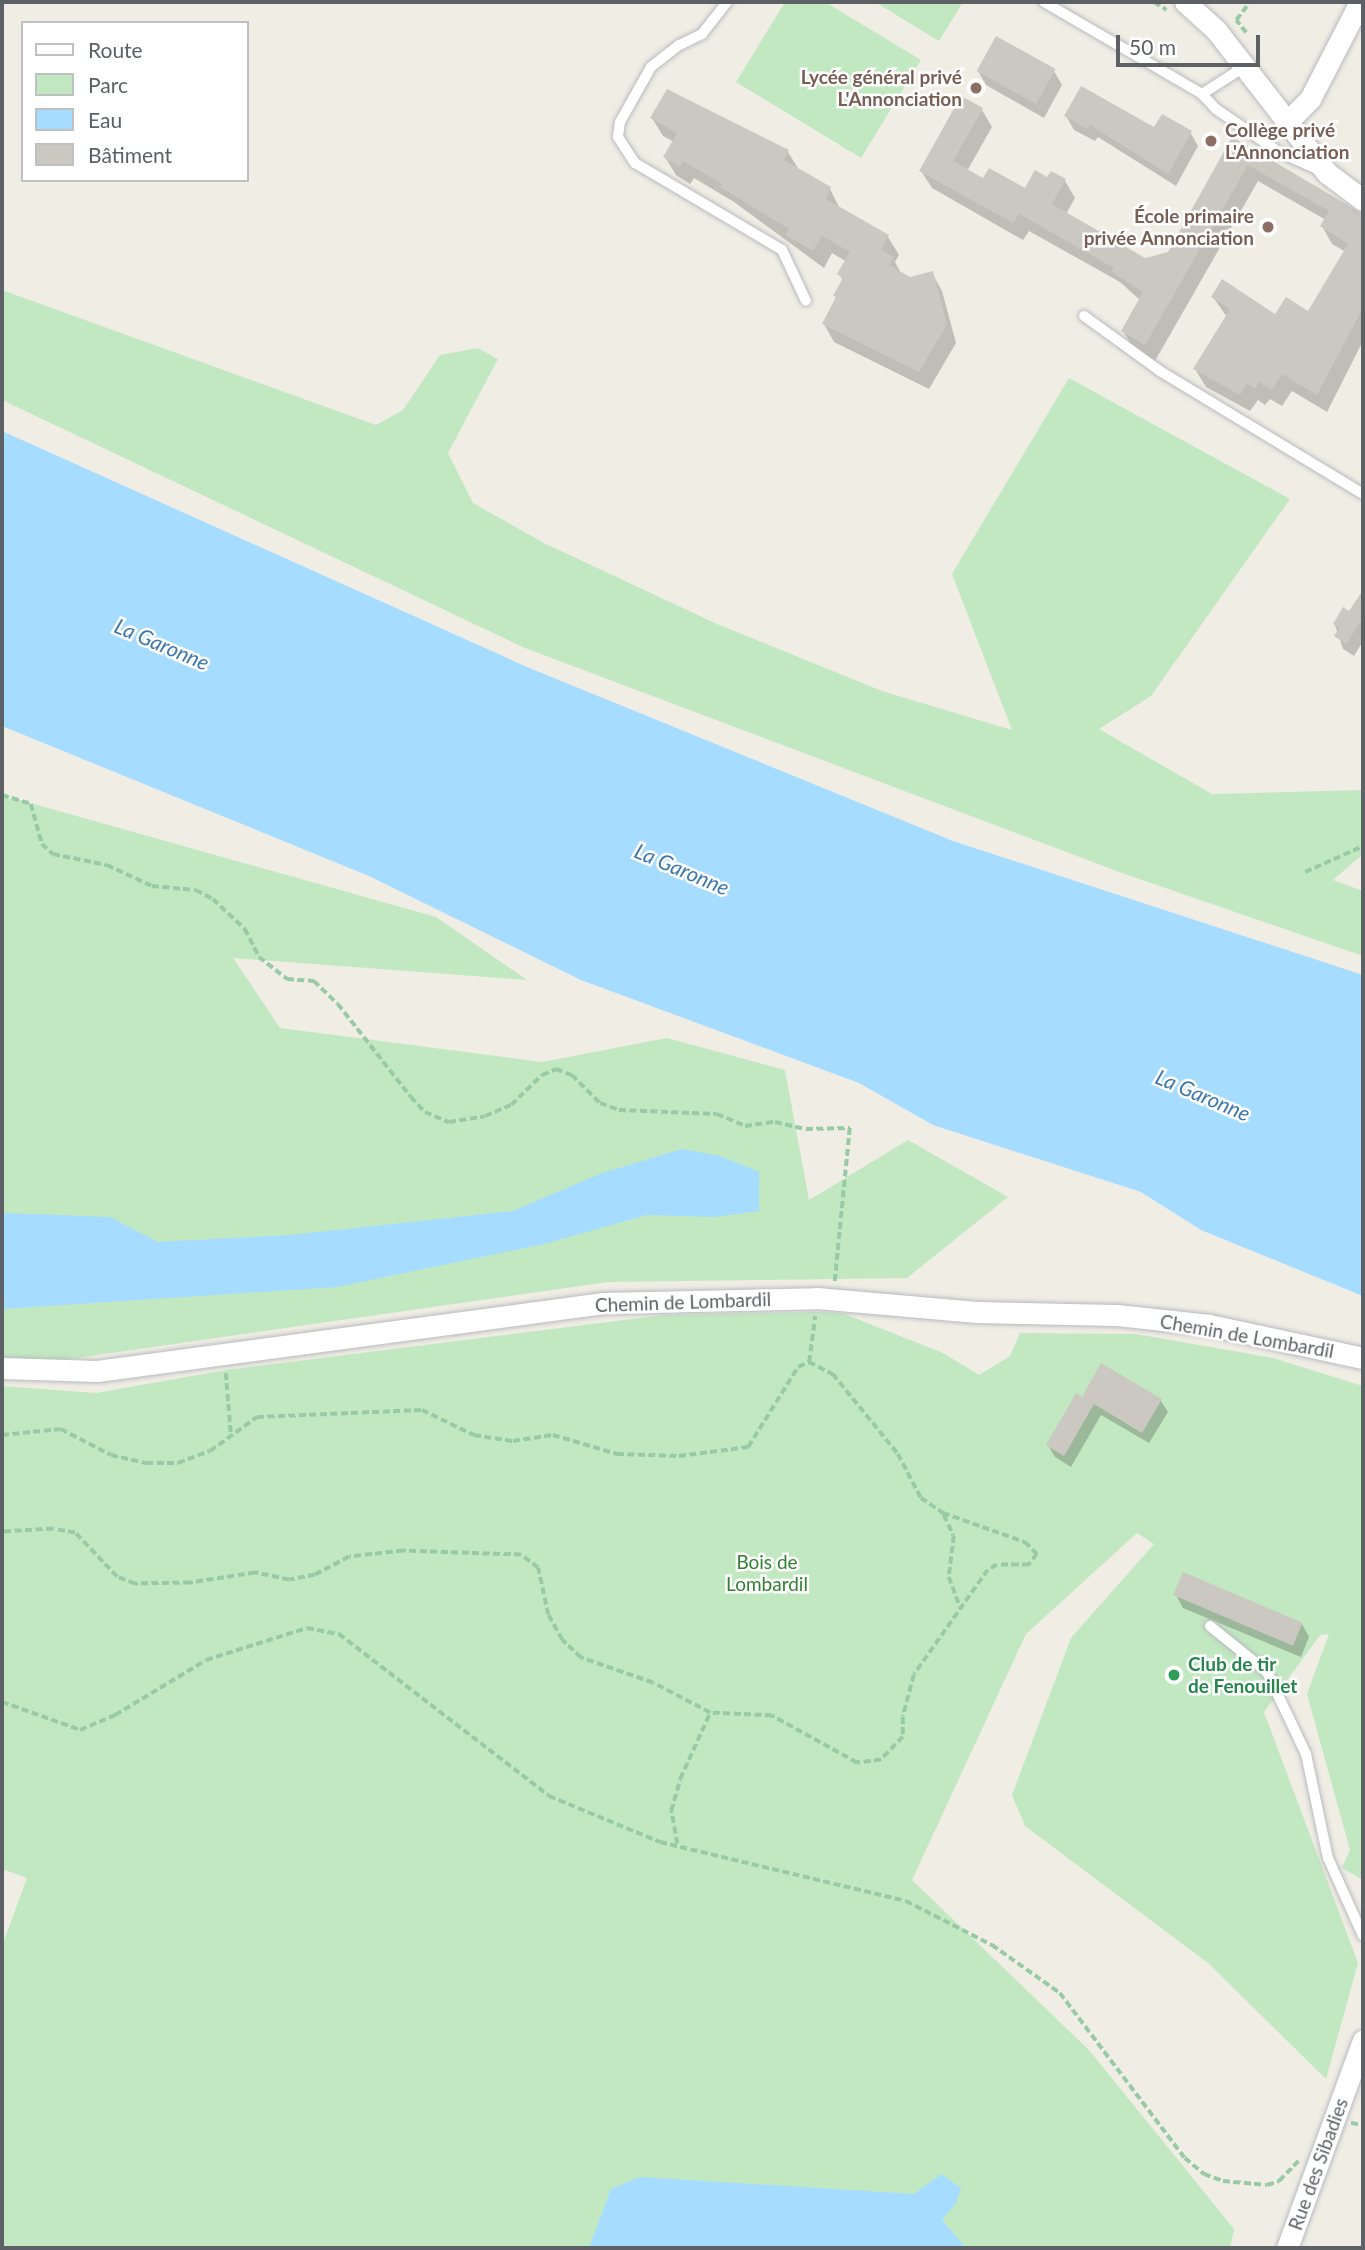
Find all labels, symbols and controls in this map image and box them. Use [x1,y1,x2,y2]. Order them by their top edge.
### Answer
legend [21,21,248,182]
scale bar [1120,21,1264,65]
text: 50 m [1129,34,1176,59]
text: Route [88,37,143,62]
place label: Lycée général privé L'Annonciation [801,66,962,110]
text: Parc [88,72,128,97]
marker: Lycée général privé L'Annonciation [968,80,984,96]
text: Eau [88,107,122,132]
place label: Collège privé L'Annonciation [1225,119,1349,163]
marker: Collège privé L'Annonciation [1203,133,1219,149]
text: Bâtiment [88,142,172,167]
place label: École primaire privée Annonciation [1083,205,1254,249]
marker: École primaire privée Annonciation [1260,219,1276,235]
water label: La Garonne [111,613,213,675]
water label: La Garonne [631,838,733,900]
water label: La Garonne [1152,1064,1254,1126]
street label: Chemin de Lombardil [595,1288,771,1316]
street label: Chemin de Lombardil [1158,1309,1336,1363]
park label: Bois de Lombardil [726,1551,808,1595]
place label: Club de tir de Fenouillet [1188,1653,1297,1697]
marker: Club de tir de Fenouillet [1166,1667,1182,1683]
street label: Rue des Sibadies [1284,2095,1352,2233]

